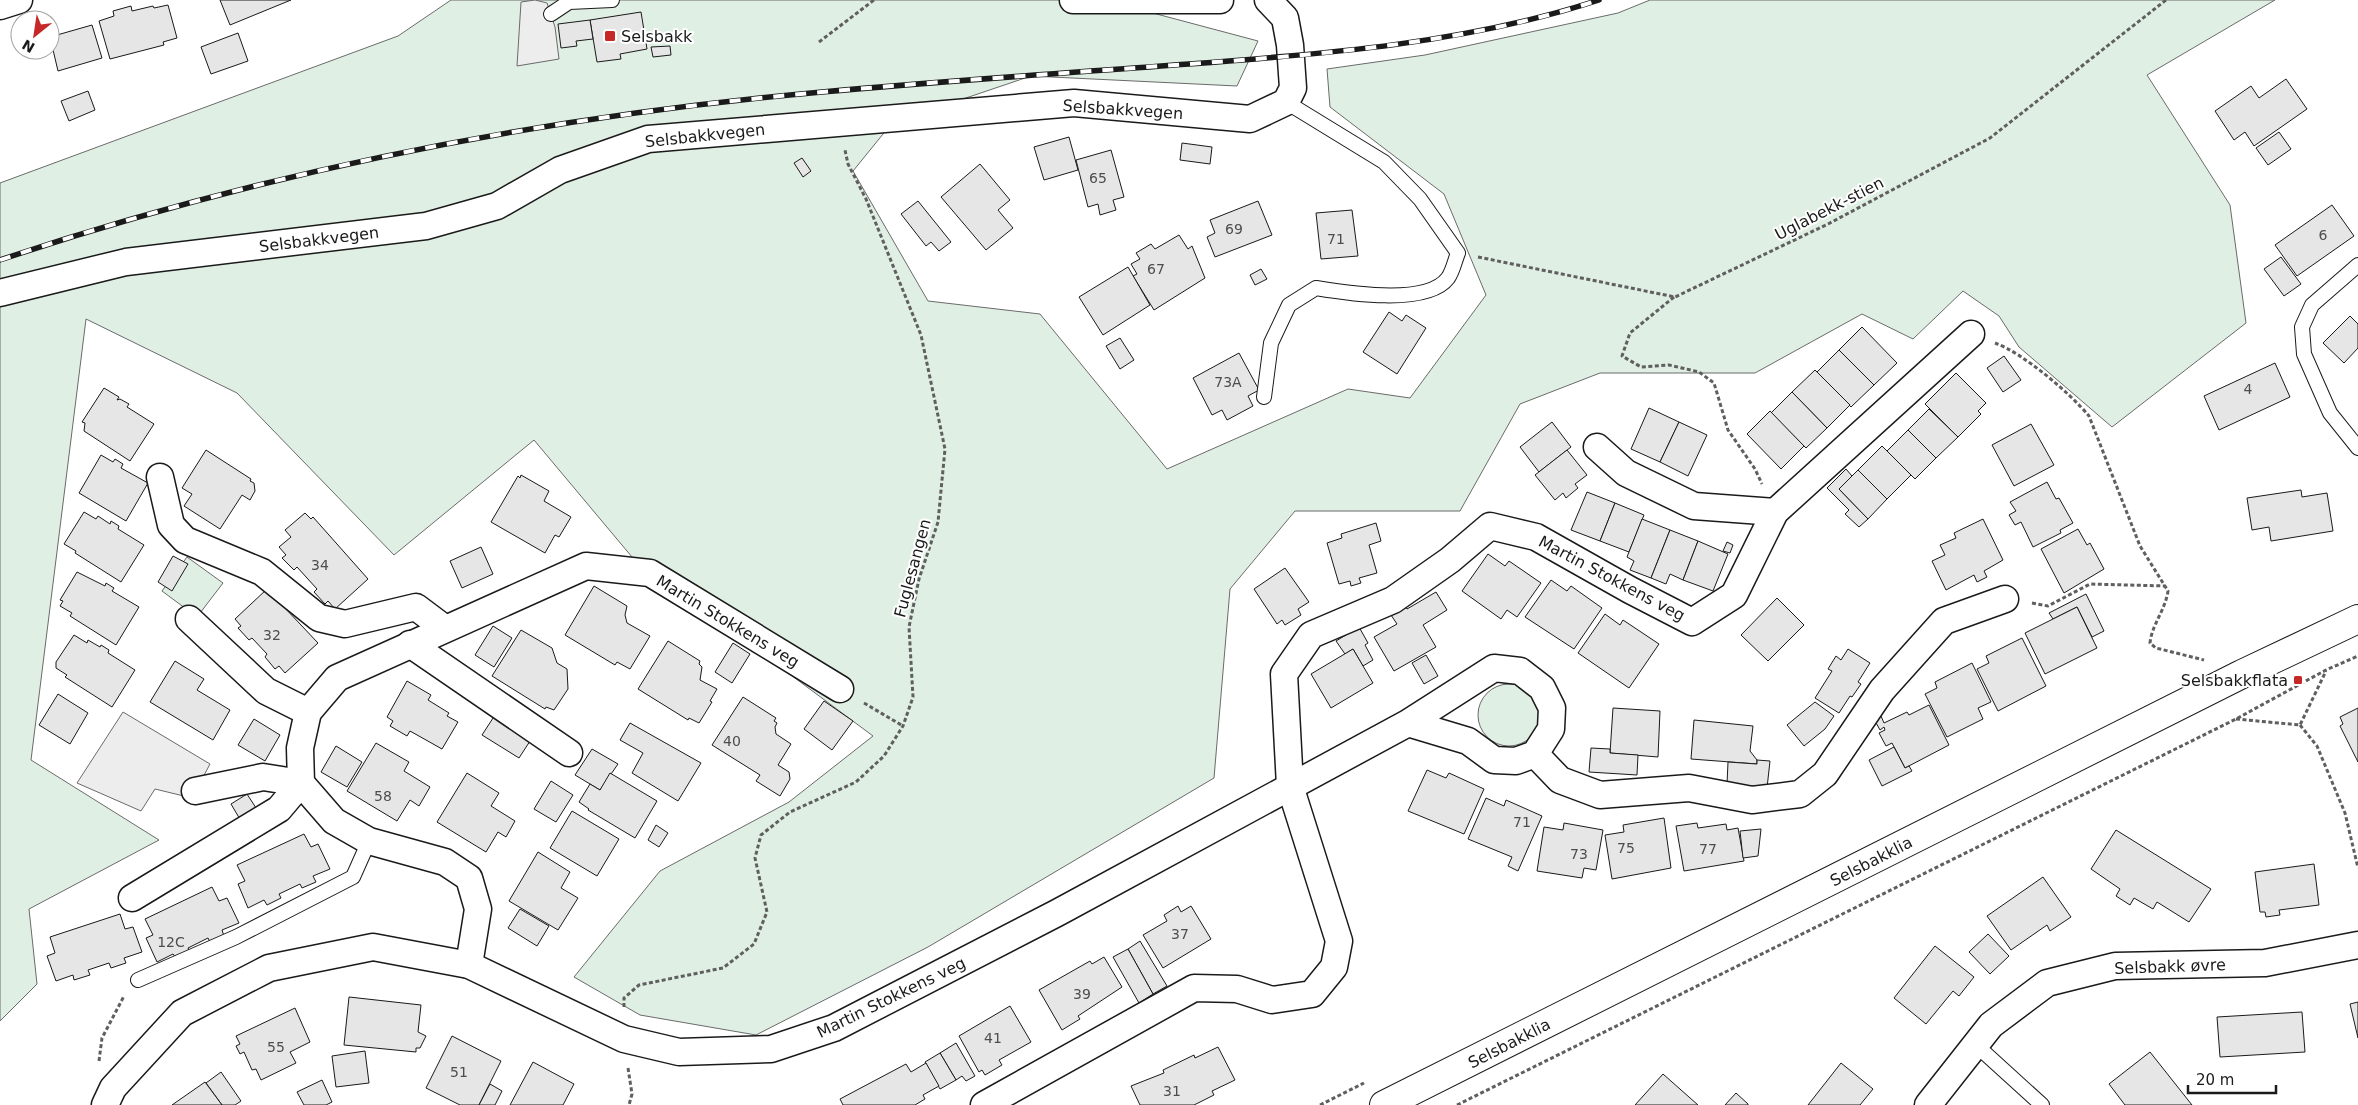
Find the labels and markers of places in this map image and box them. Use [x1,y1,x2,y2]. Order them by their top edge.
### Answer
place label: Selsbakk [621,27,693,46]
marker: Selsbakk [603,29,617,43]
place label: Selsbakkflata [2181,671,2288,690]
marker: Selsbakkflata [2292,674,2304,686]

